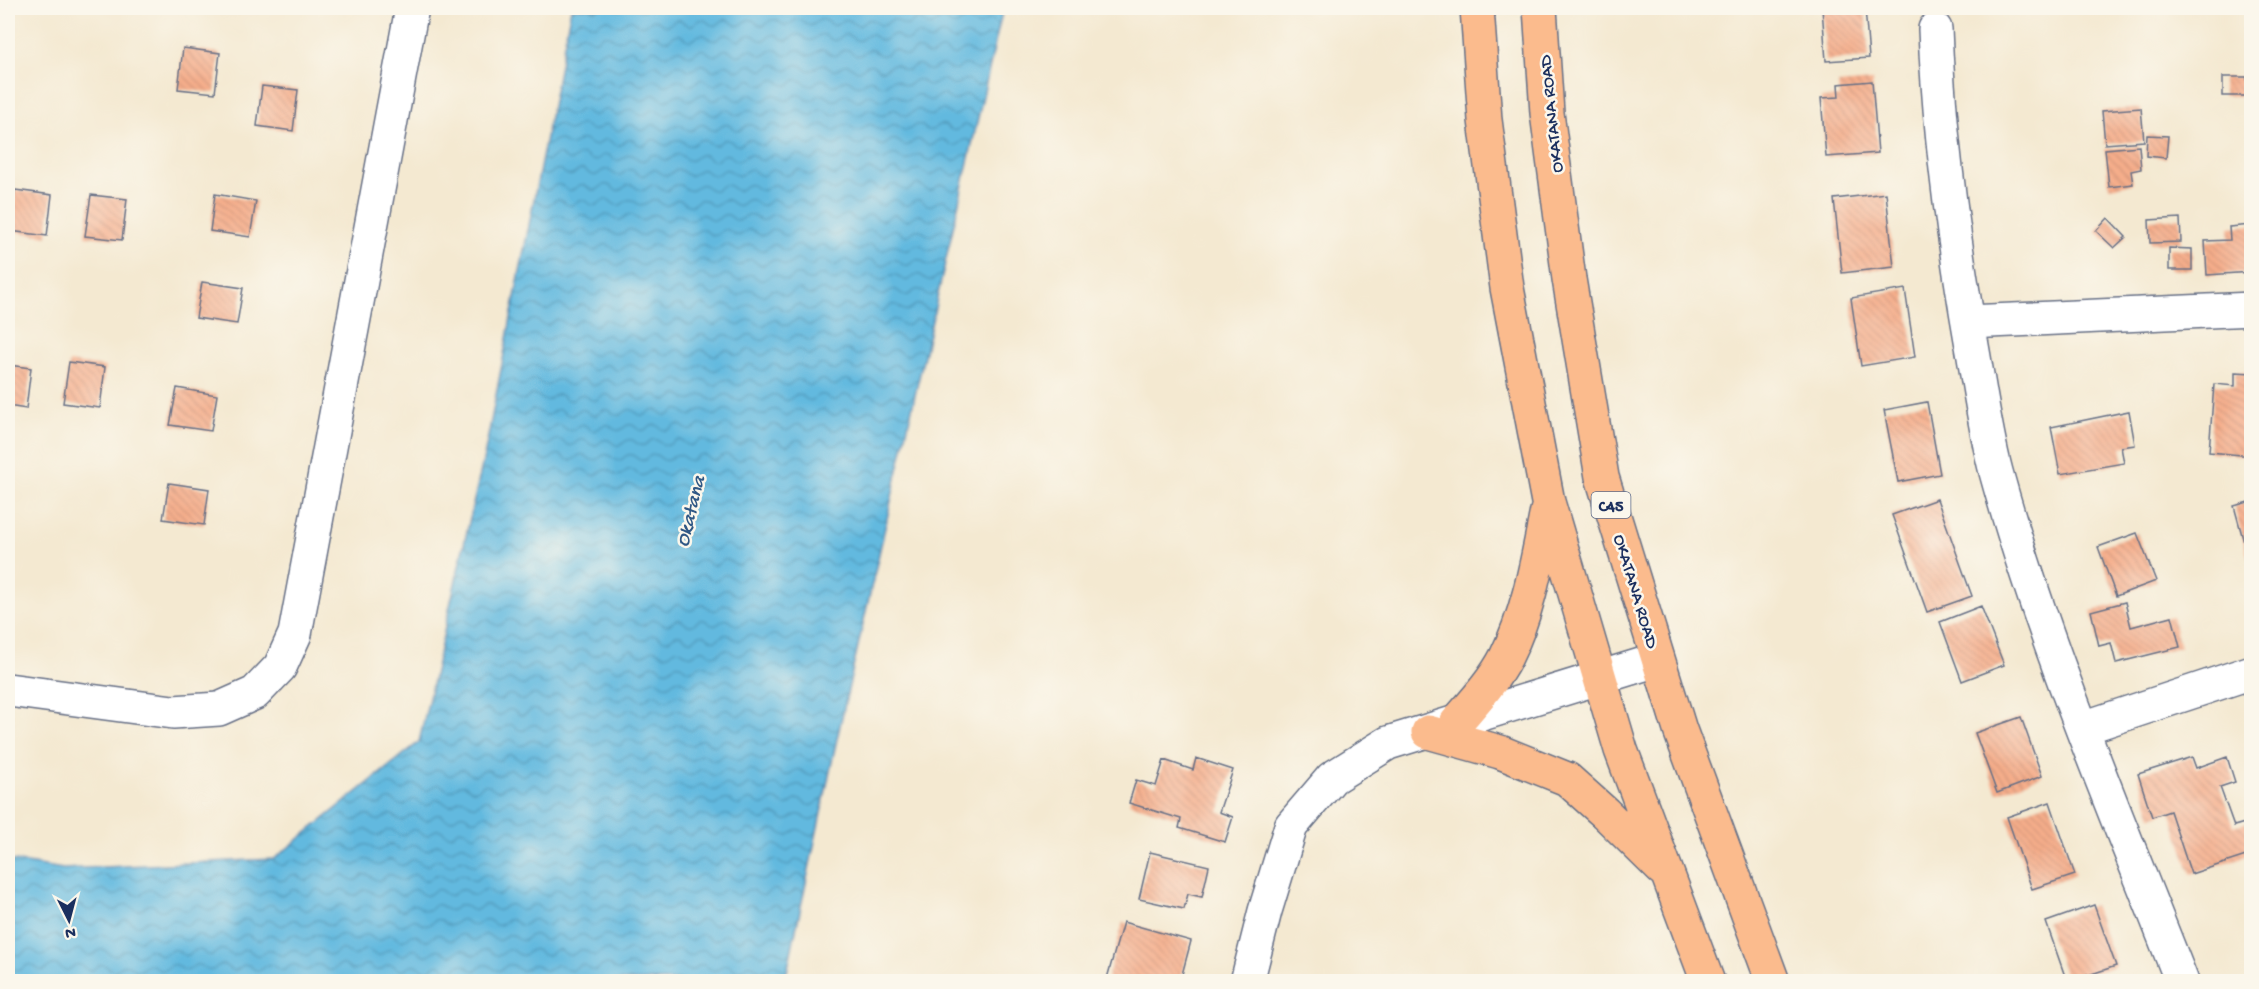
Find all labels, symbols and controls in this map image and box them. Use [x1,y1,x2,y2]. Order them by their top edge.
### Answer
street label: OKATANA ROAD [1536,54,1569,174]
water label: Okatana [673,472,713,550]
road number: C45 [1592,492,1630,518]
street label: OKATANA ROAD [1607,532,1662,652]
north arrow [39,890,99,950]
text: N [63,921,76,941]

